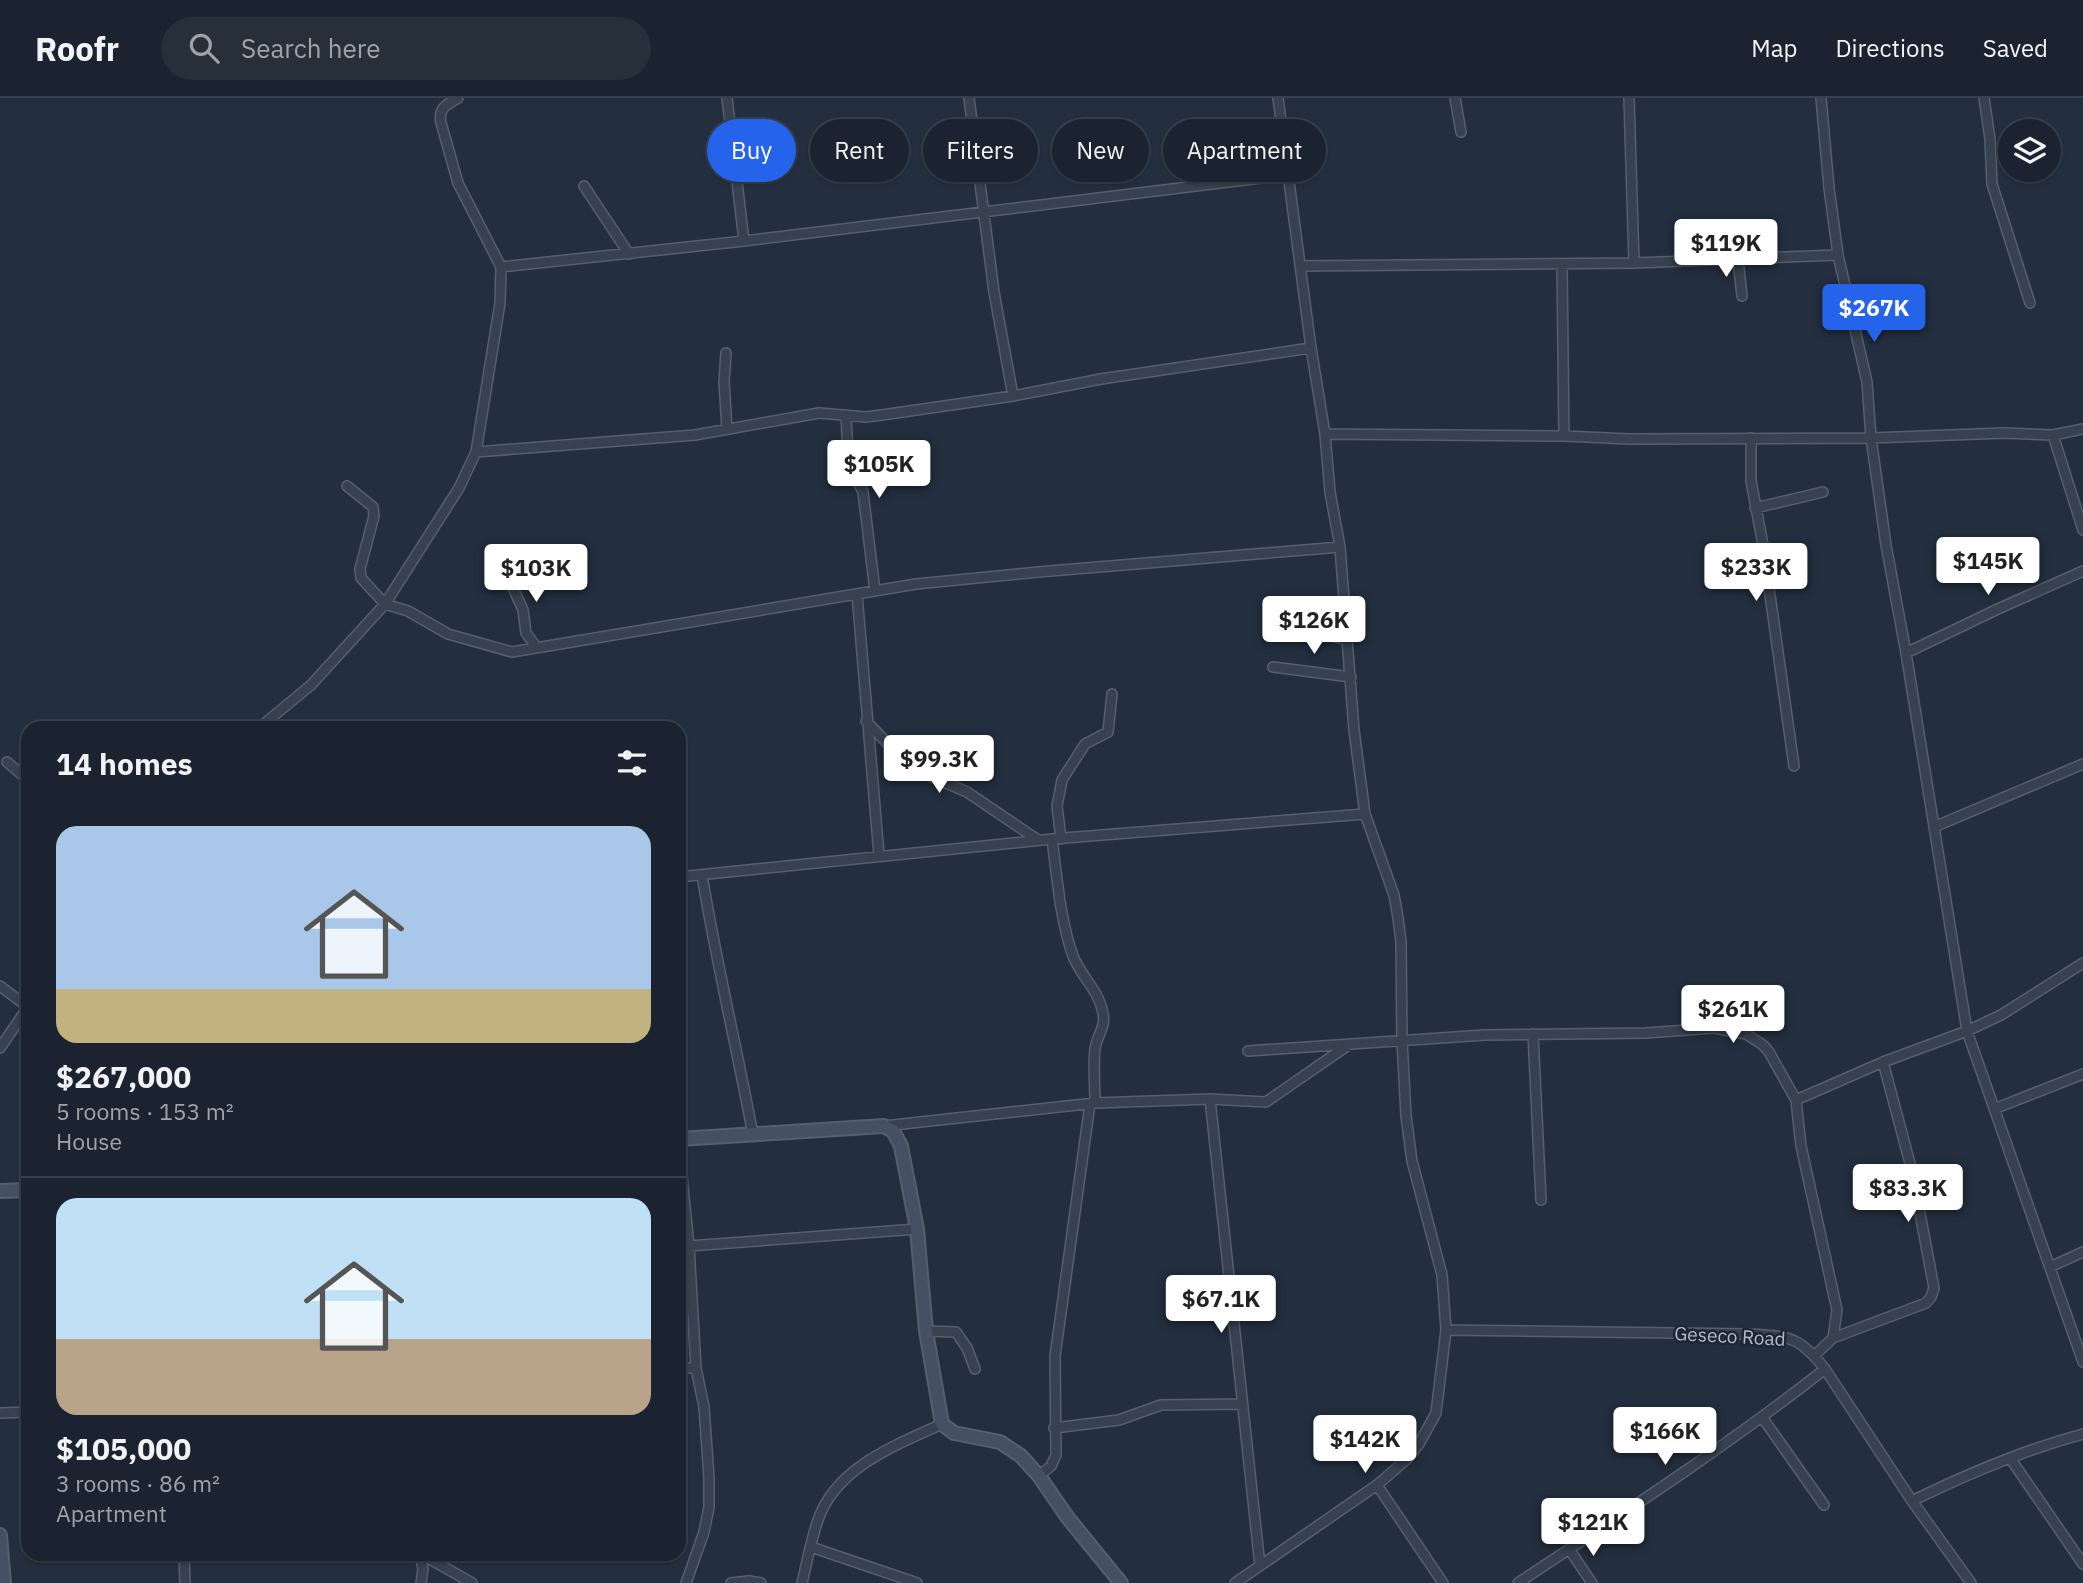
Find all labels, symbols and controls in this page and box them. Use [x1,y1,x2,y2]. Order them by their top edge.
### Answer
search box [161,17,651,80]
text: Roofr [35,27,119,70]
icon: search [185,29,223,67]
text: Search here [241,31,380,65]
text: Map [1751,32,1797,64]
text: Directions [1835,32,1945,64]
text: Saved [1983,32,2048,64]
chip: Buy [707,119,796,182]
chip: Rent [810,119,909,182]
chip: Filters [923,119,1038,182]
chip: New [1052,119,1149,182]
chip: Apartment [1163,119,1326,182]
map controls [1998,119,2061,182]
button: layers [1998,119,2061,182]
pin: $119K [1677,220,1775,279]
text: $119K [1690,227,1762,257]
pin: $267K [1825,285,1923,344]
text: $267K [1838,292,1910,322]
pin: $105K [830,440,928,500]
text: $105K [843,448,915,478]
pin: $145K [1939,538,2037,597]
pin: $233K [1707,544,1805,603]
pin: $103K [487,545,585,604]
text: $145K [1952,545,2024,575]
text: $233K [1720,551,1792,581]
text: $103K [500,552,572,582]
pin: $126K [1265,596,1363,656]
text: $126K [1278,604,1350,634]
pin: $99.3K [882,736,996,795]
text: $99.3K [900,743,978,773]
text: 14 homes [56,744,193,783]
icon: filters [613,744,651,782]
icon: home [291,871,417,997]
pin: $261K [1684,986,1782,1045]
text: $261K [1697,993,1769,1023]
text: $267,000 [56,1057,191,1096]
text: 5 rooms · 153 m² [56,1096,234,1126]
text: House [56,1126,122,1156]
pin: $83.3K [1851,1164,1965,1224]
text: $83.3K [1869,1172,1947,1202]
icon: home [291,1243,417,1369]
pin: $67.1K [1164,1276,1278,1335]
text: $67.1K [1182,1283,1260,1313]
street label: Geseco Road [1674,1321,1786,1351]
pin: $166K [1616,1408,1714,1467]
text: $166K [1629,1415,1701,1445]
pin: $142K [1316,1416,1414,1475]
text: $142K [1329,1423,1401,1453]
text: $105,000 [56,1429,191,1468]
text: 3 rooms · 86 m² [56,1468,220,1498]
text: Apartment [56,1498,167,1528]
pin: $121K [1544,1498,1642,1558]
text: $121K [1557,1506,1629,1536]

